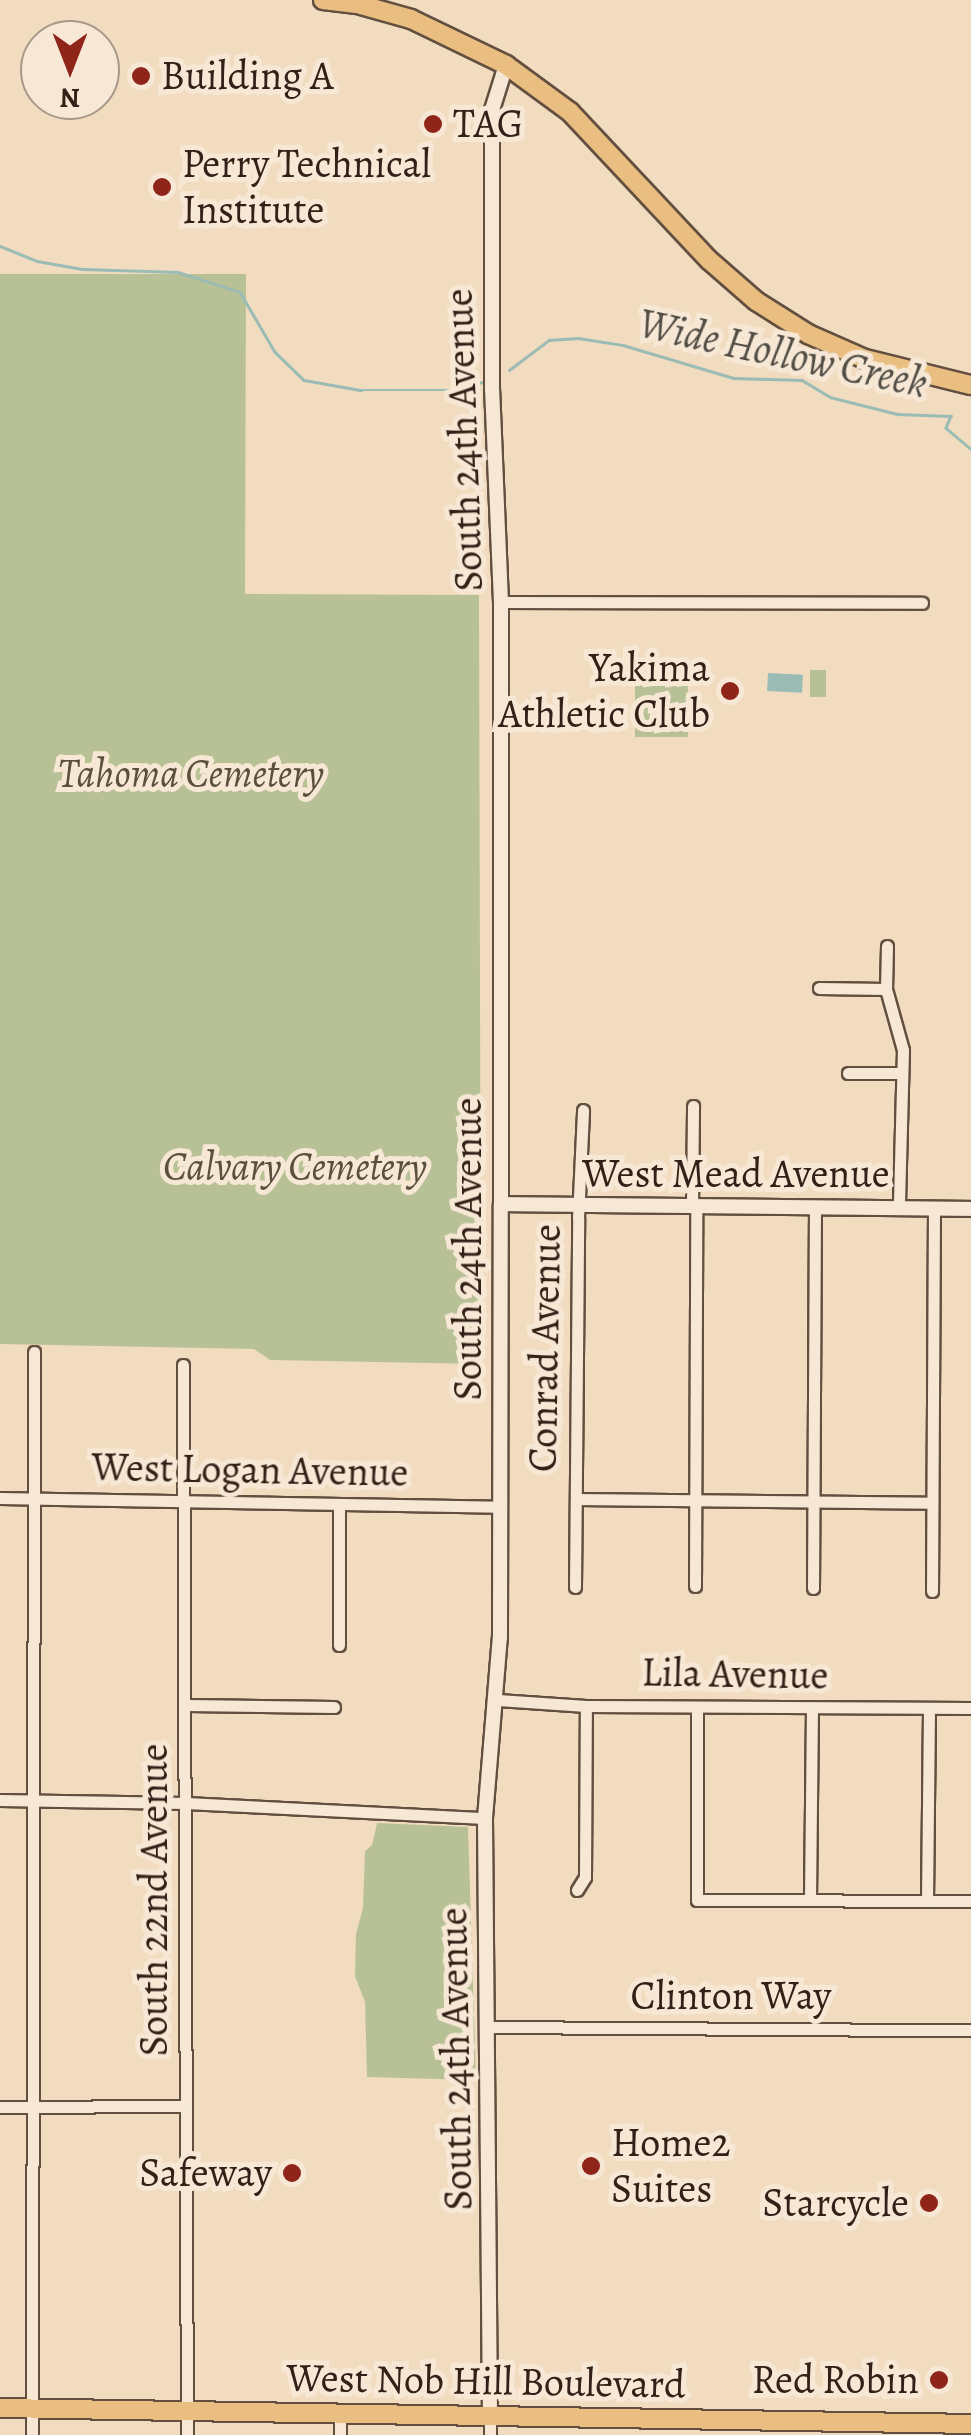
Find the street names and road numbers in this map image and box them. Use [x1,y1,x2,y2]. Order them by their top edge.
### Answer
street label: South 24th Avenue [435,288,493,592]
street label: South 24th Avenue [444,1097,492,1401]
street label: West Mead Avenue [582,1150,890,1198]
street label: Conrad Avenue [519,1224,571,1472]
street label: West Logan Avenue [91,1443,409,1497]
street label: Lila Avenue [641,1648,829,1700]
street label: South 22nd Avenue [130,1744,178,2056]
street label: South 24th Avenue [429,1907,483,2211]
street label: Clinton Way [631,1972,831,2020]
street label: West Nob Hill Boulevard [286,2354,686,2408]

